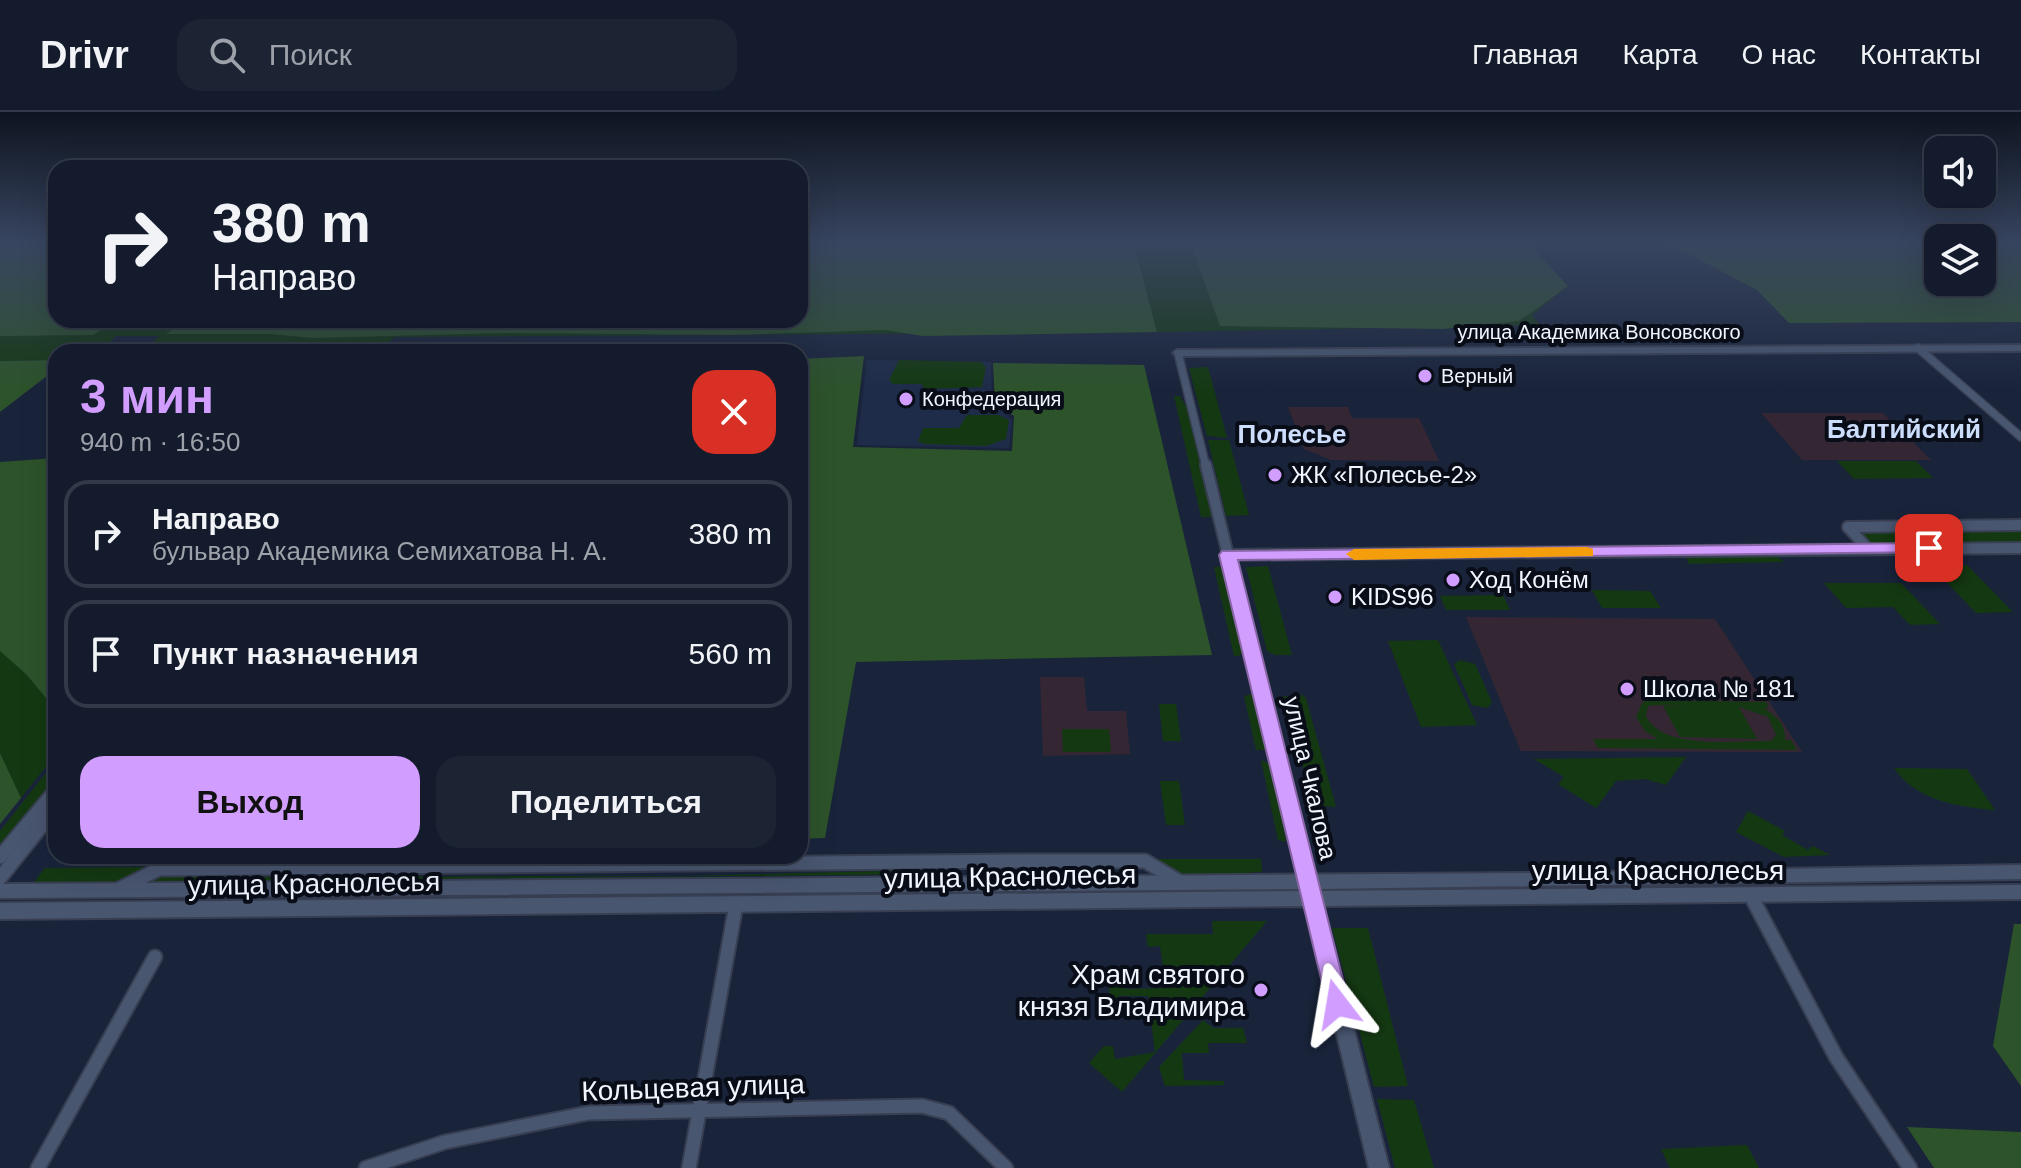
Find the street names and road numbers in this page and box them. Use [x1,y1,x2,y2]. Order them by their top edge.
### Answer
street label: улица Академика Вонсовского [1457,321,1741,343]
street label: улица Чкалова [1279,694,1343,863]
street label: улица Краснолесья [1532,855,1784,886]
street label: улица Краснолесья [884,859,1136,894]
street label: улица Краснолесья [188,866,440,901]
street label: Кольцевая улица [581,1068,806,1107]

